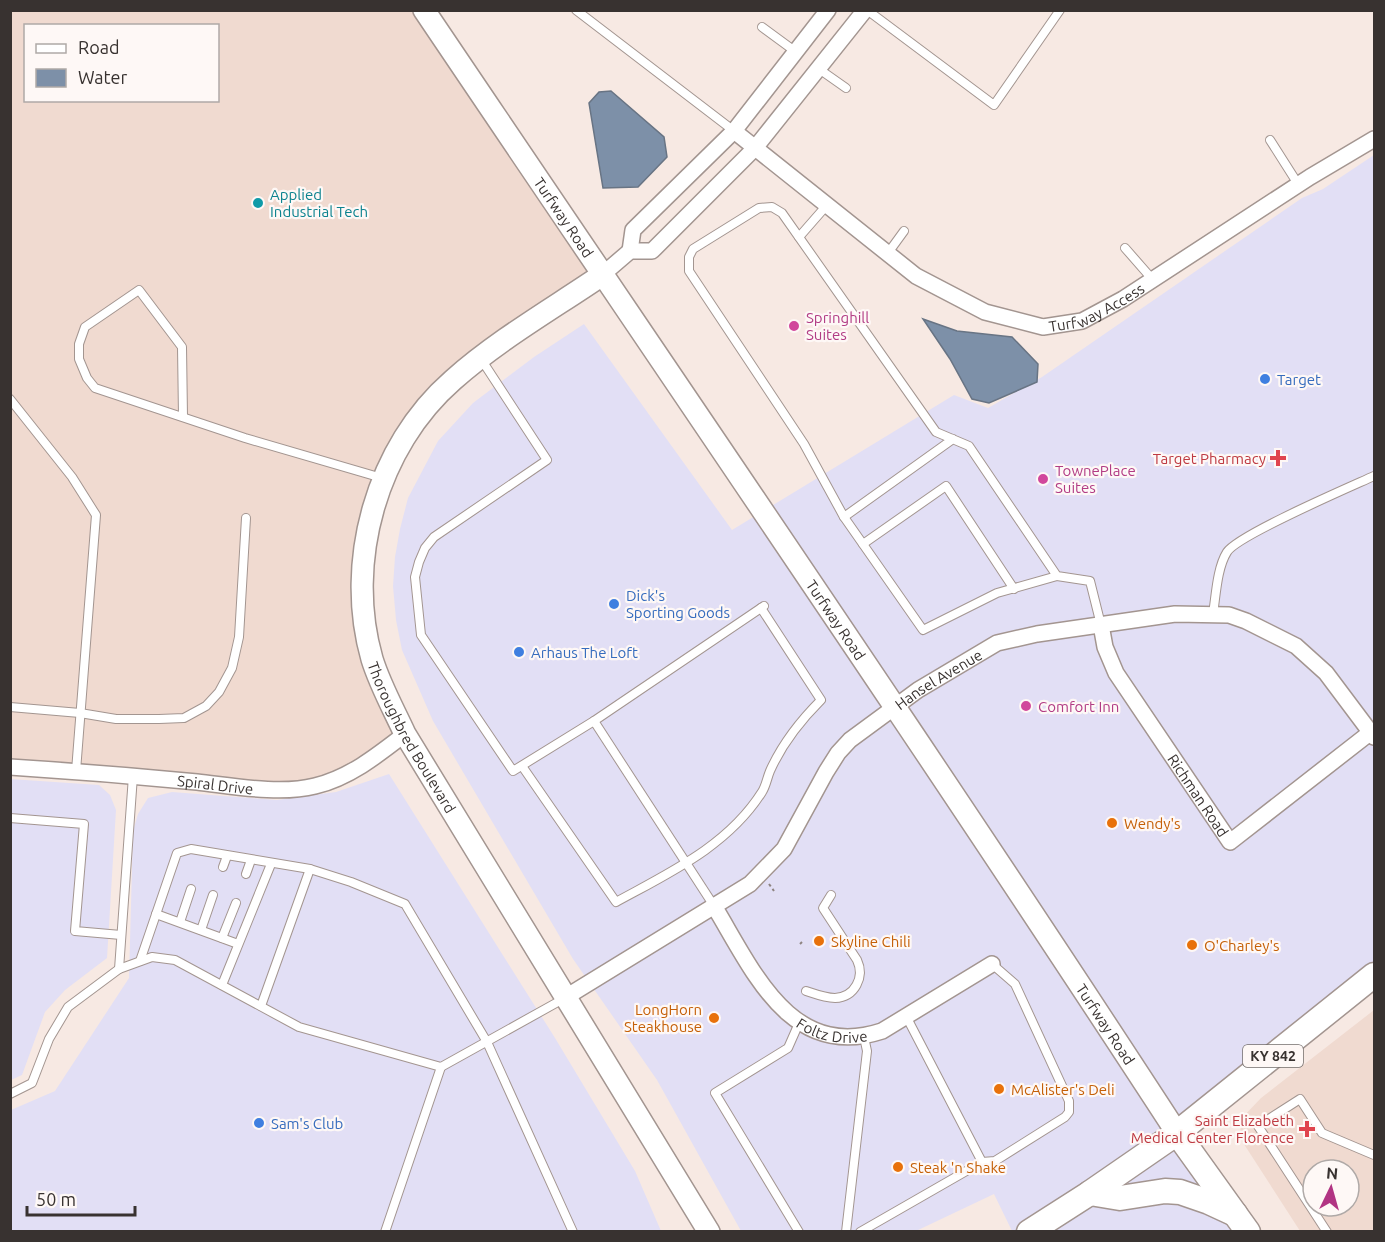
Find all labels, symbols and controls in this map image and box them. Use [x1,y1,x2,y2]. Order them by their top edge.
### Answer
legend [24,24,219,102]
text: Road [78,37,120,57]
text: Water [78,67,128,87]
street label: Turfway Road [531,174,597,260]
place label: Applied Industrial Tech [270,186,368,220]
marker: Applied Industrial Tech [251,196,265,210]
street label: Turfway Access [1048,279,1147,334]
place label: Springhill Suites [806,309,869,343]
marker: Springhill Suites [787,319,801,333]
place label: Target [1277,371,1321,388]
marker: Target [1258,372,1272,386]
place label: Target Pharmacy [1153,450,1266,467]
marker: Target Pharmacy [1271,451,1285,465]
place label: TownePlace Suites [1055,462,1136,496]
marker: TownePlace Suites [1036,472,1050,486]
street label: Turfway Road [803,576,869,663]
place label: Dick's Sporting Goods [626,587,730,621]
marker: Dick's Sporting Goods [607,597,621,611]
place label: Arhaus The Loft [531,644,638,661]
marker: Arhaus The Loft [512,645,526,659]
street label: Hansel Avenue [891,645,985,713]
street label: Thoroughbred Boulevard [365,659,459,816]
place label: Comfort Inn [1038,698,1119,715]
marker: Comfort Inn [1019,699,1033,713]
street label: Richman Road [1165,751,1232,840]
street label: Spiral Drive [176,772,254,797]
place label: Wendy's [1124,815,1181,832]
marker: Wendy's [1105,816,1119,830]
place label: Skyline Chili [831,933,911,950]
marker: Skyline Chili [812,934,826,948]
place label: O'Charley's [1204,937,1280,954]
marker: O'Charley's [1185,938,1199,952]
street label: Turfway Road [1073,981,1138,1068]
place label: LongHorn Steakhouse [624,1001,702,1035]
marker: LongHorn Steakhouse [707,1011,721,1025]
street label: Foltz Drive [794,1014,869,1045]
road number: KY 842 [1243,1045,1303,1067]
place label: McAlister's Deli [1011,1081,1115,1098]
marker: McAlister's Deli [992,1082,1006,1096]
place label: Saint Elizabeth Medical Center Florence [1131,1112,1294,1146]
place label: Sam's Club [271,1115,343,1132]
marker: Sam's Club [252,1116,266,1130]
marker: Saint Elizabeth Medical Center Florence [1298,1120,1316,1138]
north arrow [1301,1158,1361,1218]
place label: Steak 'n Shake [910,1159,1006,1176]
marker: Steak 'n Shake [891,1160,905,1174]
text: N [1326,1164,1339,1183]
scale bar [27,1179,135,1217]
text: 50 m [36,1189,76,1209]

